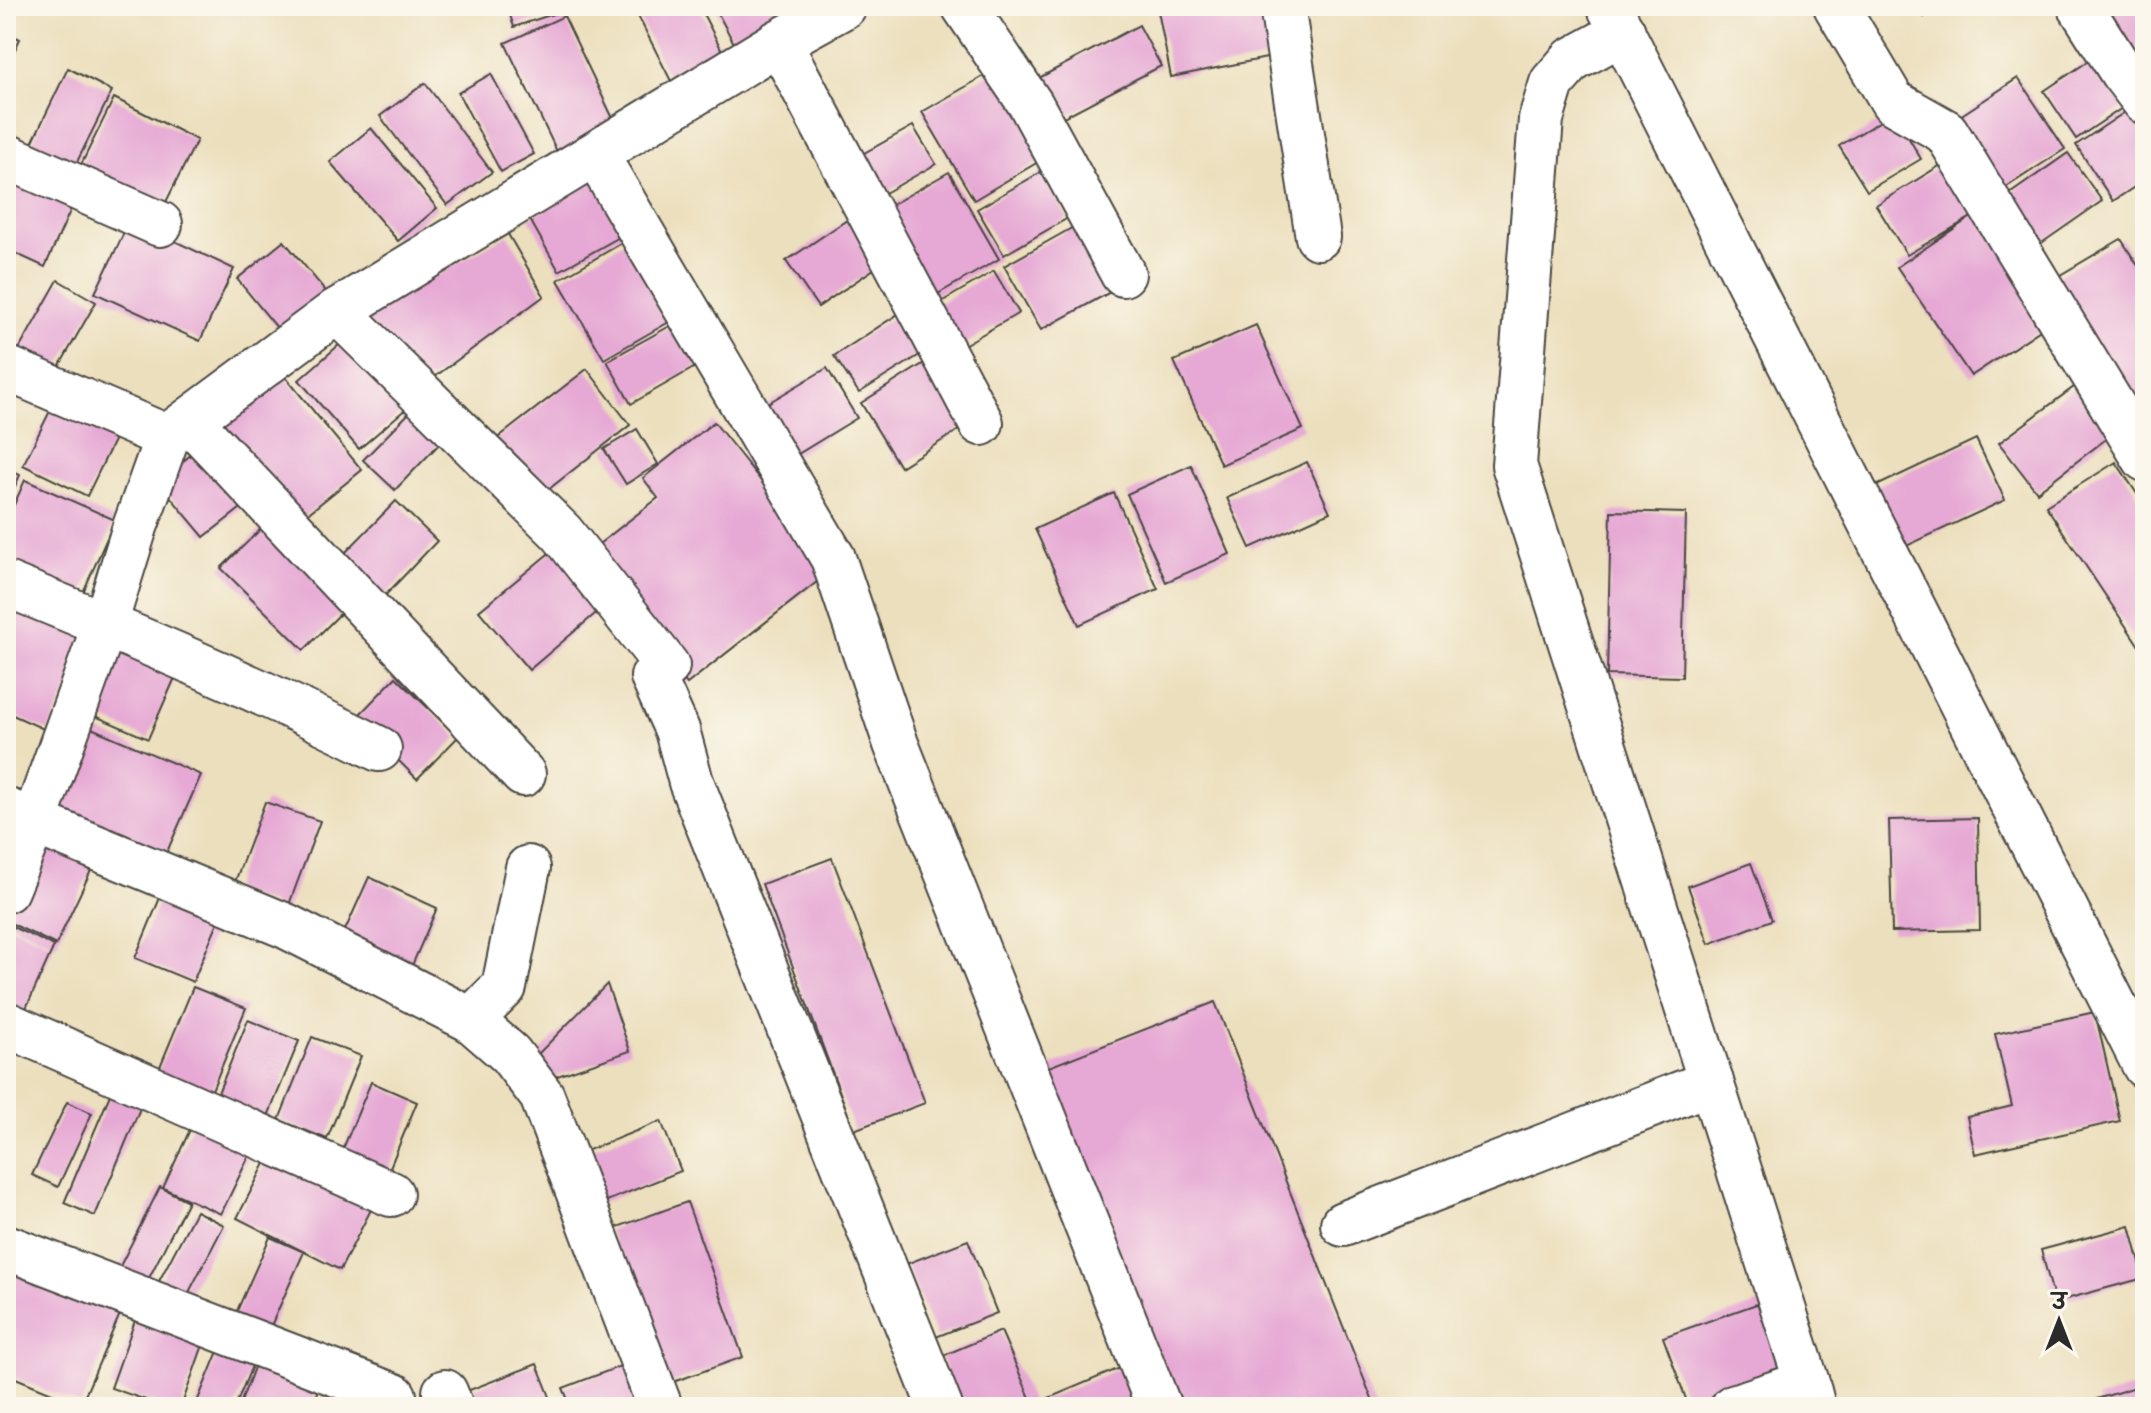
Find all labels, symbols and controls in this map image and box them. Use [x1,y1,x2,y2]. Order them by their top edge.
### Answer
north arrow [2019,1281,2099,1361]
text: उ [2050,1287,2069,1316]

